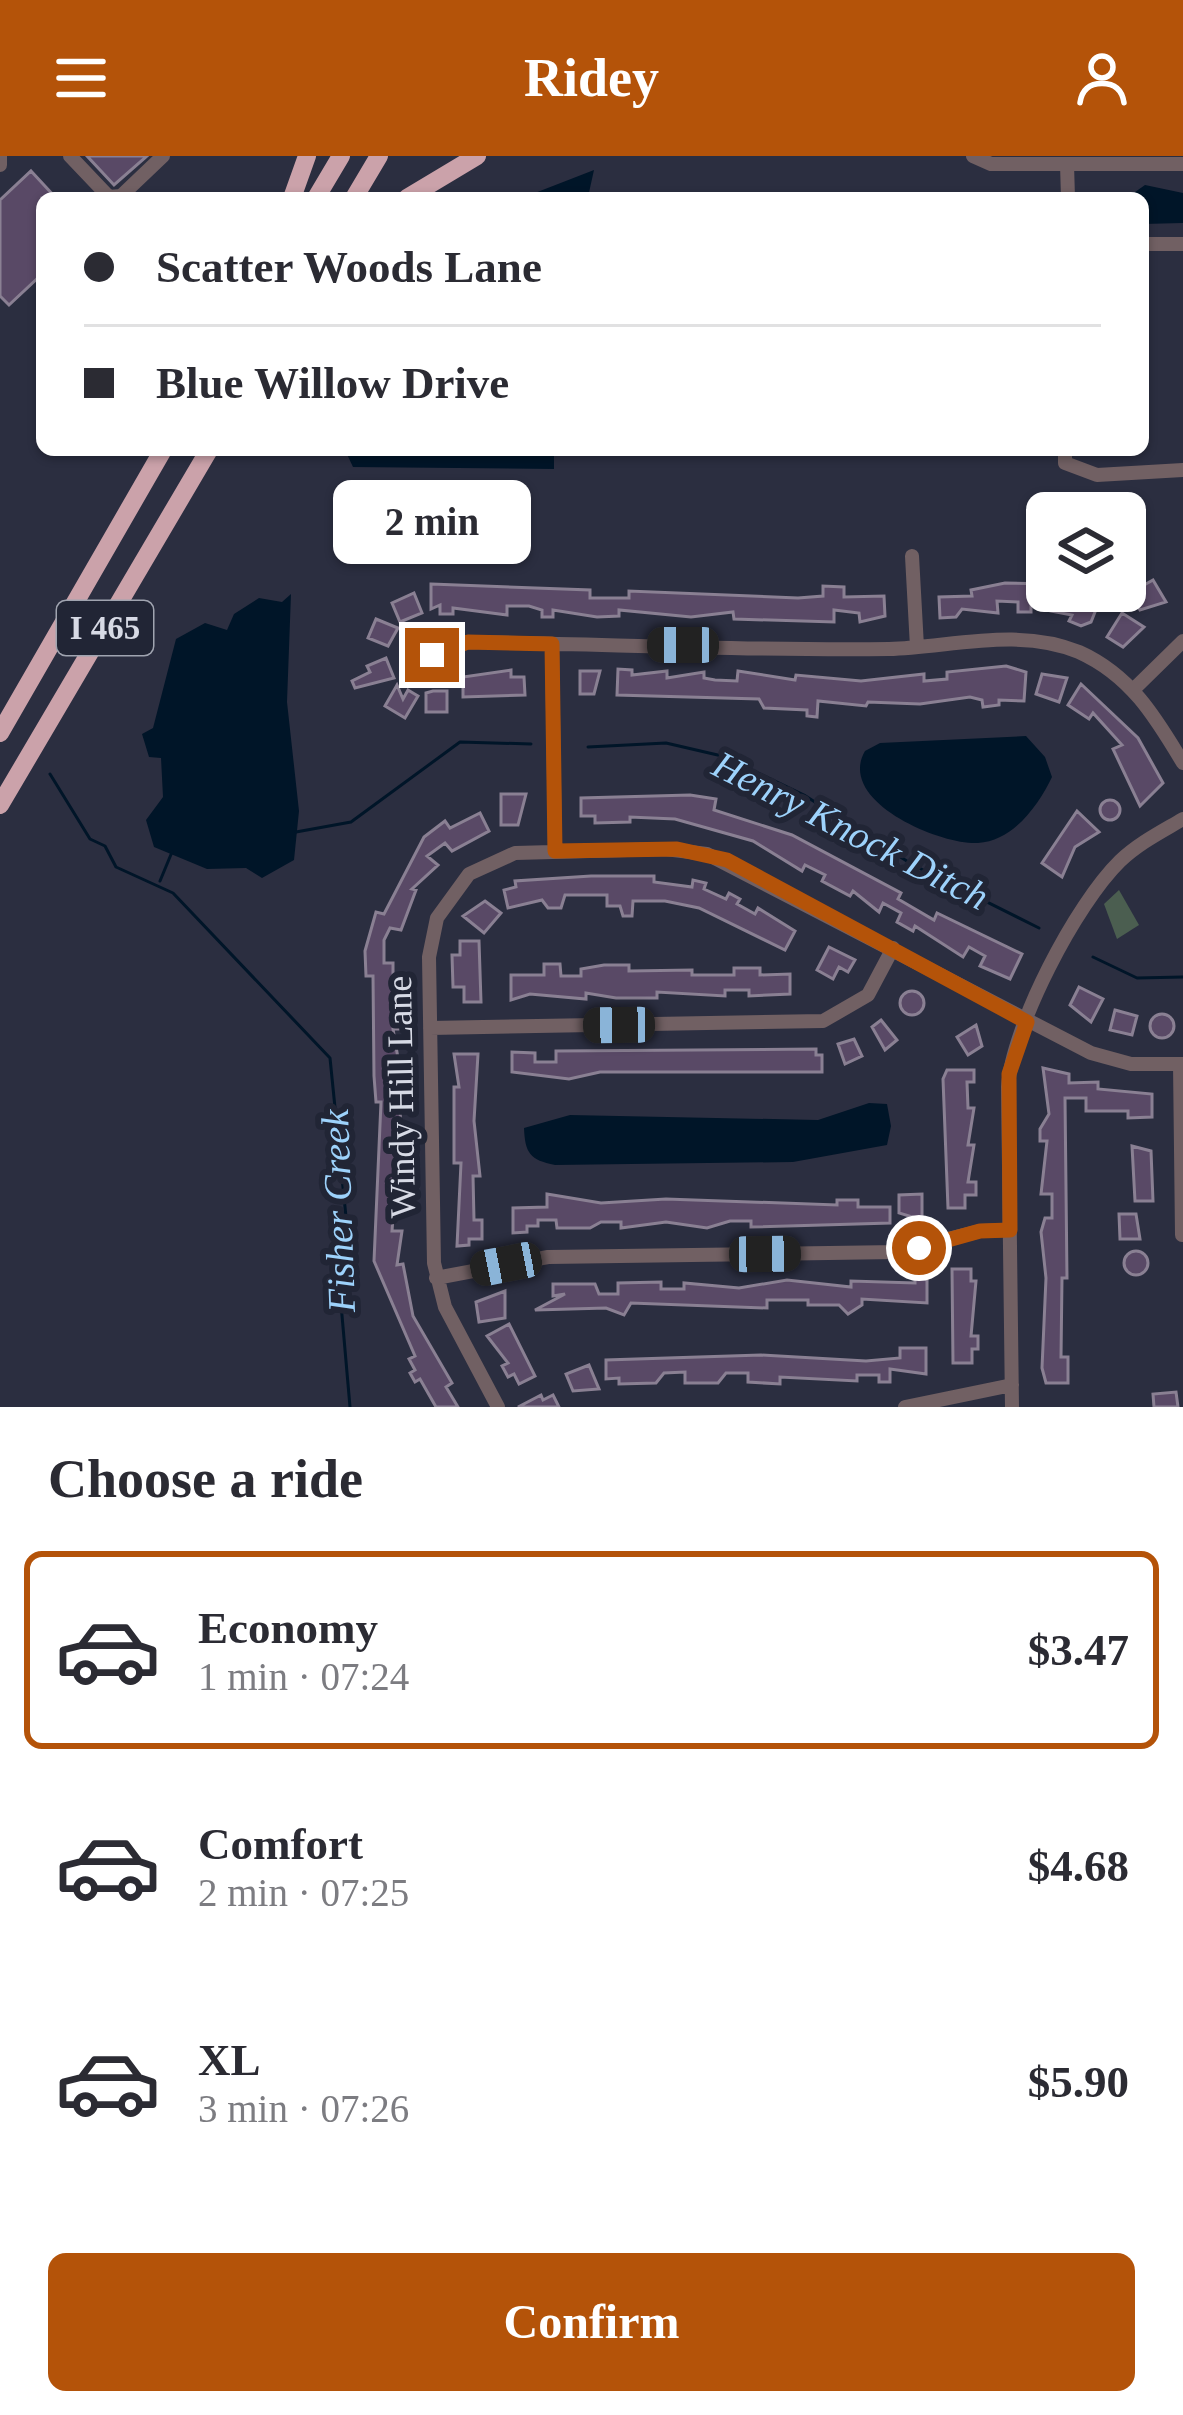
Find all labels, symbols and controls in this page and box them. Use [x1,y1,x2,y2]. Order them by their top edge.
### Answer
icon: menu [48,45,114,111]
icon: person [1069,45,1135,111]
text: Ridey [524,48,659,108]
text: Scatter Woods Lane [156,242,542,292]
text: Blue Willow Drive [156,358,509,408]
callout: 2 min [333,481,531,565]
map controls [1026,492,1146,612]
button: layers [1026,492,1146,612]
text: 2 min [385,500,479,543]
road number: I 465 [57,601,153,655]
car [647,627,719,663]
route end [405,628,459,682]
water label: Henry Knock Ditch [705,742,996,919]
street label: Windy Hill Lane [379,975,423,1219]
car [583,1006,655,1044]
water label: Fisher Creek [313,1108,363,1314]
route start [892,1221,946,1275]
car [729,1235,801,1273]
car [467,1239,545,1289]
text: Choose a ride [48,1449,363,1509]
icon: car [54,1596,162,1704]
text: Economy [198,1603,378,1653]
text: $3.47 [1028,1625,1129,1675]
text: 1 min · 07:24 [198,1655,409,1698]
icon: car [54,1812,162,1920]
text: Comfort [198,1819,363,1869]
text: $4.68 [1028,1841,1129,1891]
text: 2 min · 07:25 [198,1871,409,1914]
icon: car [54,2028,162,2136]
text: XL [198,2035,261,2085]
text: $5.90 [1028,2057,1129,2107]
text: 3 min · 07:26 [198,2087,409,2130]
button: Confirm [48,2253,1135,2391]

